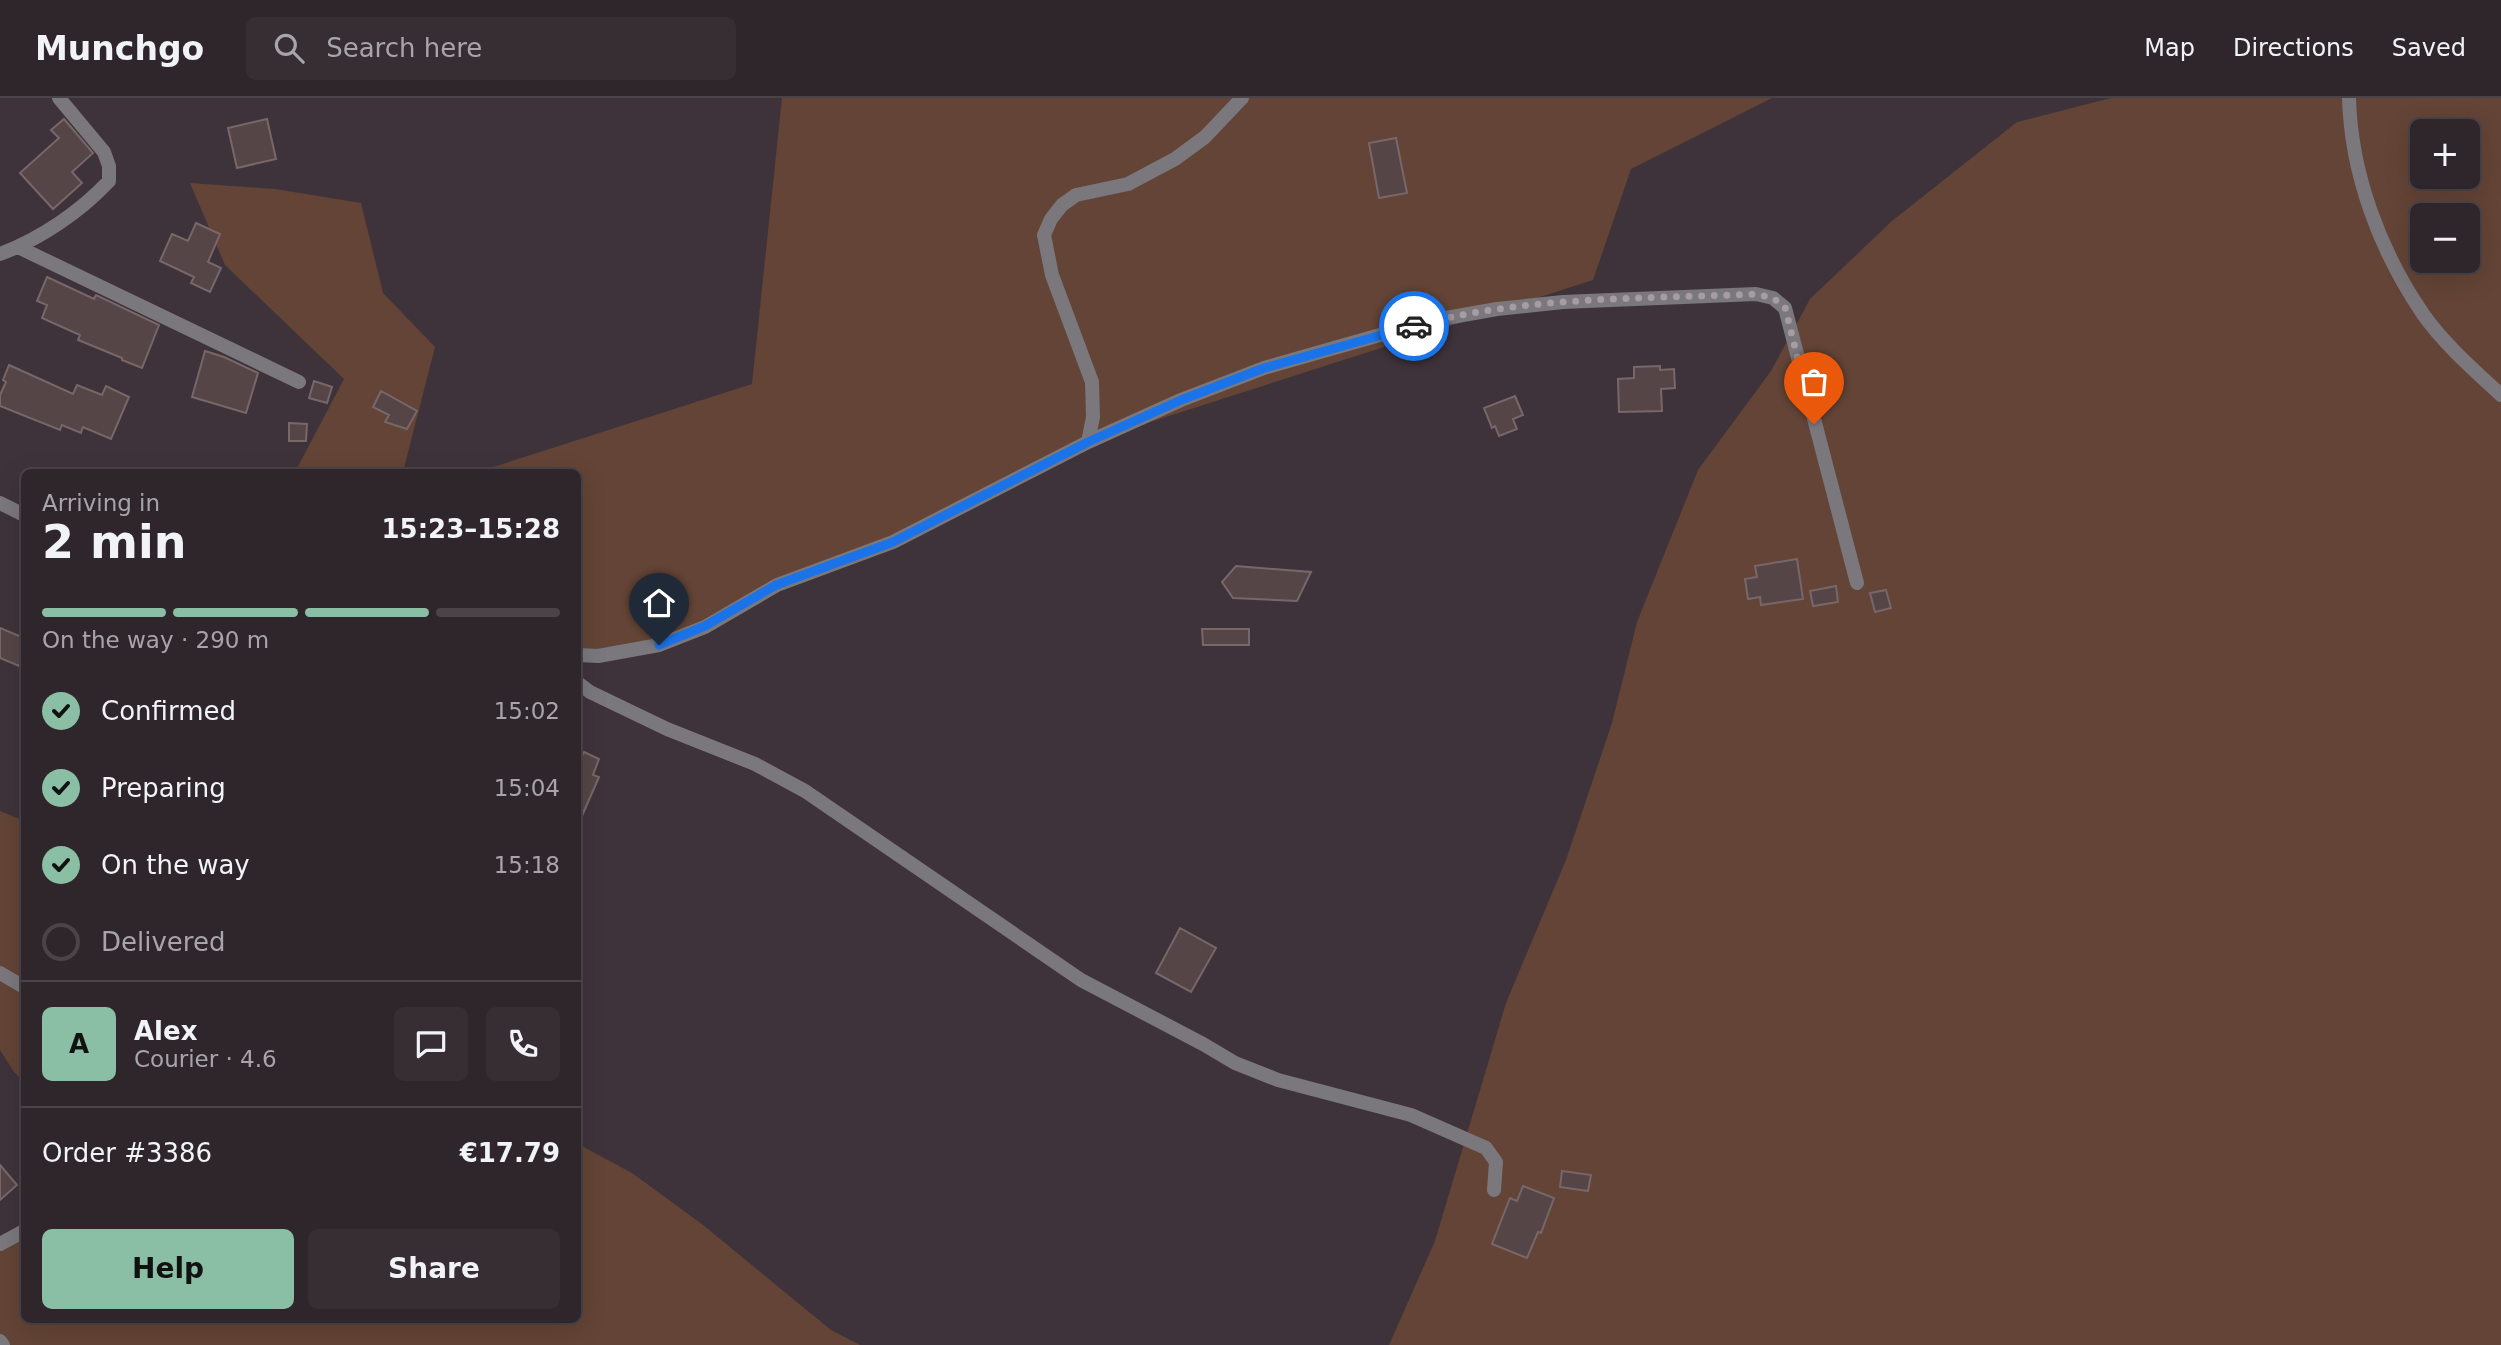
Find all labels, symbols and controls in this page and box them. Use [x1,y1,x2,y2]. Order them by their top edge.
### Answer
search box [246,17,736,80]
text: Munchgo [35,29,204,68]
icon: search [270,29,308,67]
text: Search here [326,33,482,63]
text: Map [2144,34,2195,62]
text: Directions [2233,34,2354,62]
text: Saved [2392,34,2466,62]
map controls [2410,119,2480,273]
button: + [2410,119,2480,189]
button: − [2410,203,2480,273]
courier [1379,291,1449,361]
icon: car [1395,307,1433,345]
pin [1784,352,1844,424]
icon: bag [1795,363,1833,401]
text: Arriving in [42,490,160,516]
text: 15:23–15:28 [381,514,560,544]
text: 2 min [42,515,186,569]
pin [629,573,689,645]
icon: home [640,584,678,622]
text: On the way · 290 m [42,627,269,653]
icon: check [42,692,80,730]
text: Confirmed [101,696,236,726]
text: 15:02 [494,698,560,724]
icon: check [42,769,80,807]
text: Preparing [101,773,226,803]
text: 15:04 [494,775,560,801]
icon: check [42,846,80,884]
text: On the way [101,850,250,880]
text: 15:18 [494,852,560,878]
text: Delivered [101,927,225,957]
button: chat [394,1007,468,1081]
button: phone [486,1007,560,1081]
text: Alex [134,1016,197,1046]
text: A [69,1029,89,1059]
text: Courier · 4.6 [134,1046,277,1072]
text: Order #3386 [42,1138,212,1168]
text: €17.79 [460,1138,560,1168]
button: Help [42,1229,294,1309]
button: Share [308,1229,560,1309]

